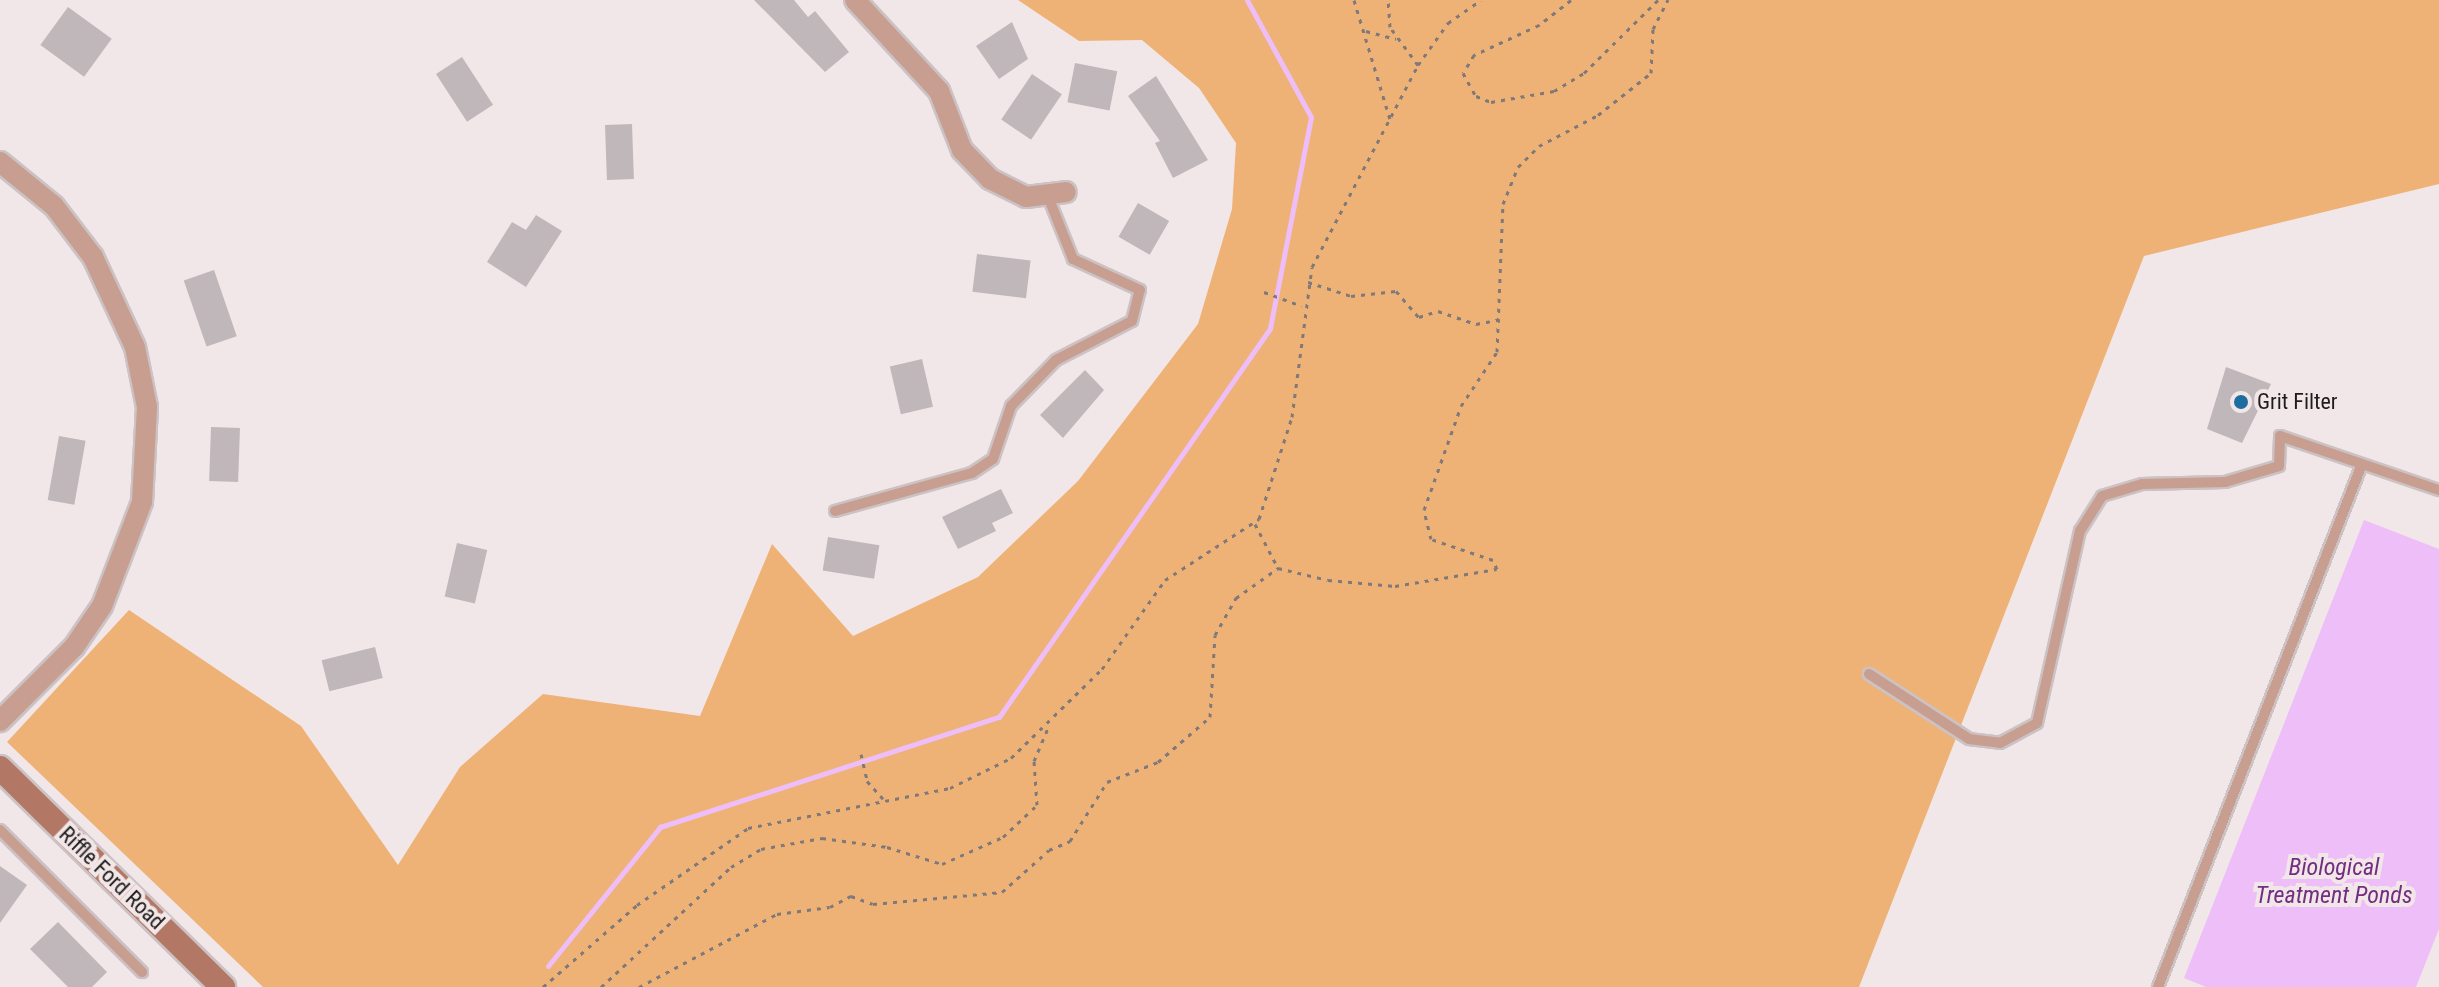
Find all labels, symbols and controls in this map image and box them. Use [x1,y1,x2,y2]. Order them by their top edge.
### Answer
place label: Grit Filter [2257,389,2338,415]
marker: Grit Filter [2232,393,2250,411]
street label: Riffle Ford Road [54,821,170,935]
water label: Biological Treatment Ponds [2255,854,2413,910]

